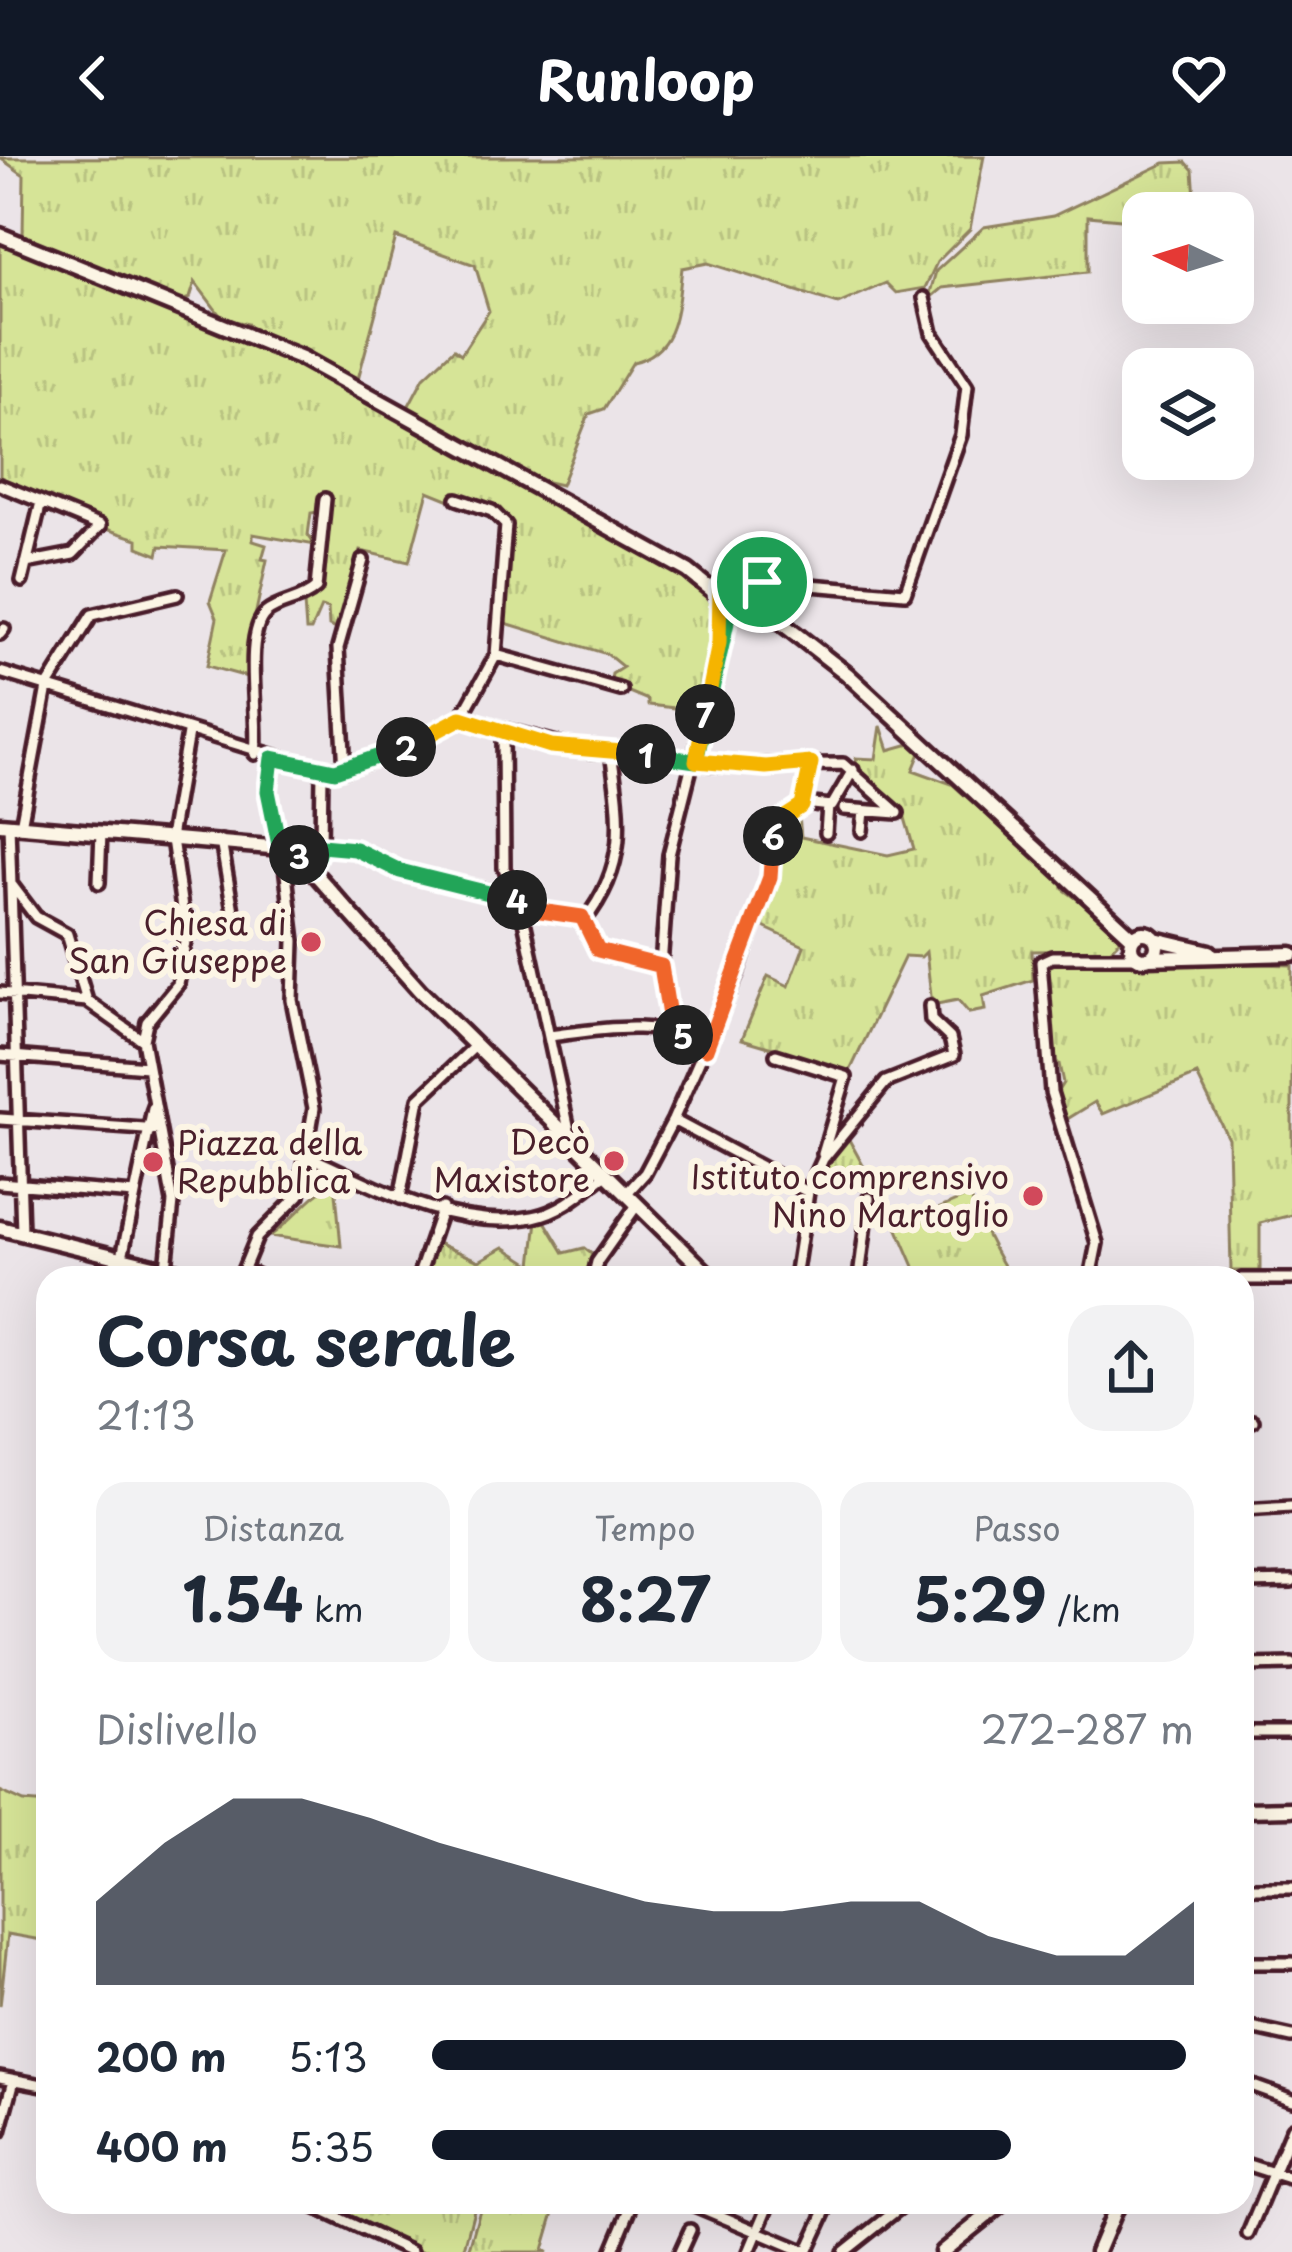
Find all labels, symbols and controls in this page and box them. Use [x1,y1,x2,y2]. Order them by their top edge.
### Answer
text: Runloop [537,38,755,119]
icon: back [60,45,126,111]
icon: heart [1166,45,1232,111]
north arrow [1122,192,1254,324]
map controls [1122,192,1254,480]
button: layers [1122,348,1254,480]
pin [711,531,813,633]
icon: arrive [729,549,795,615]
pin: 7 [675,684,735,744]
text: 7 [696,689,714,739]
pin: 2 [376,717,436,777]
text: 2 [394,722,418,772]
pin: 1 [616,724,676,784]
text: 1 [638,729,654,779]
pin: 6 [743,806,803,866]
text: 6 [761,811,785,861]
pin: 3 [269,825,329,885]
text: 3 [288,830,310,880]
pin: 4 [487,870,547,930]
text: 4 [506,875,528,925]
place label: Chiesa di San Giuseppe [68,896,287,984]
marker: Chiesa di San Giuseppe [298,929,324,955]
pin: 5 [653,1005,713,1065]
text: 5 [672,1010,694,1060]
place label: Decò Maxistore [433,1115,590,1203]
place label: Piazza della Repubblica [177,1116,363,1204]
marker: Decò Maxistore [601,1148,627,1174]
marker: Piazza della Repubblica [140,1149,166,1175]
place label: Istituto comprensivo Nino Martoglio [690,1150,1009,1238]
marker: Istituto comprensivo Nino Martoglio [1020,1183,1046,1209]
text: Corsa serale [96,1289,515,1388]
button: share [1068,1305,1194,1431]
text: 21:13 [96,1384,196,1443]
text: Distanza [202,1502,344,1552]
text: Tempo [595,1502,695,1552]
text: Passo [973,1502,1061,1552]
text: 1.54 [182,1552,303,1642]
text: 8:27 [580,1552,710,1642]
text: 5:29 [913,1552,1047,1642]
text: km [303,1583,364,1633]
text: /km [1047,1583,1121,1633]
text: Dislivello [96,1698,258,1757]
text: 272–287 m [980,1698,1194,1757]
text: 200 m [96,2026,226,2085]
text: 5:13 [288,2026,368,2085]
text: 400 m [96,2116,228,2175]
text: 5:35 [288,2116,374,2175]

